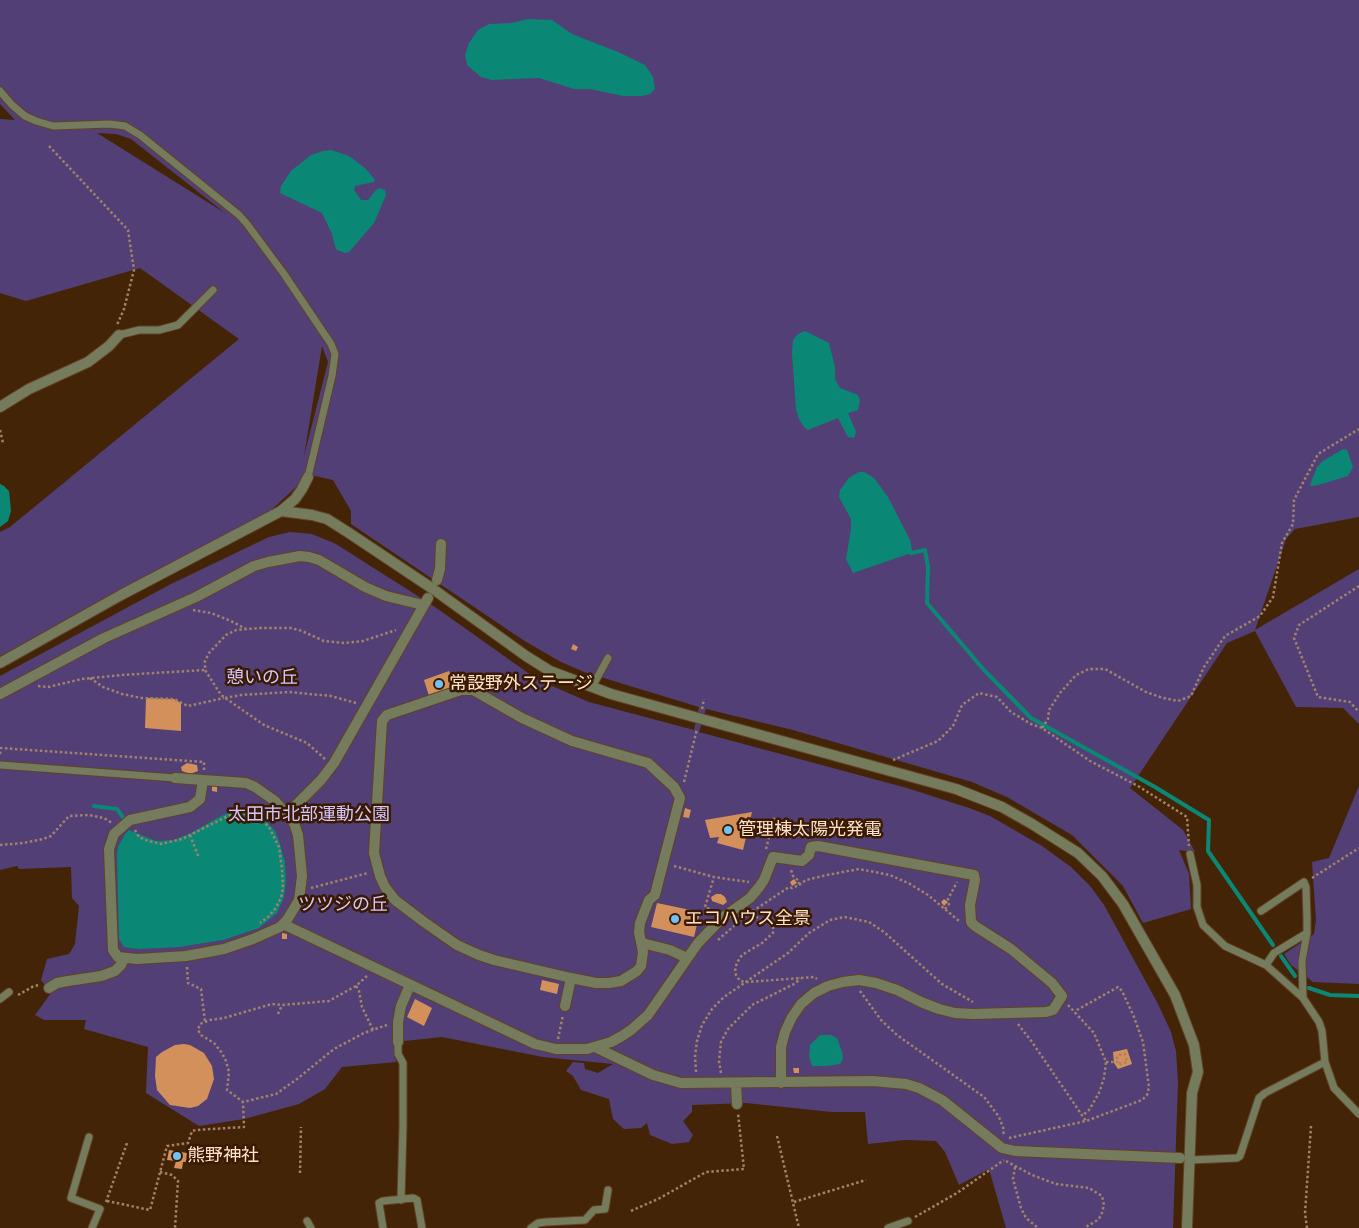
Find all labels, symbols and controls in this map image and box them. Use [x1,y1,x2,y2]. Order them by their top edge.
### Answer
park label: 憩いの丘 [226,667,298,689]
place label: 常設野外ステージ [449,673,593,695]
marker: 常設野外ステージ [433,678,445,690]
park label: 太田市北部運動公園 [228,804,390,826]
place label: 管理棟太陽光発電 [738,819,882,841]
marker: 管理棟太陽光発電 [722,824,734,836]
park label: ツツジの丘 [298,894,388,916]
place label: エコハウス全景 [685,908,811,930]
marker: エコハウス全景 [669,913,681,925]
place label: 熊野神社 [187,1145,259,1167]
marker: 熊野神社 [171,1150,183,1162]

